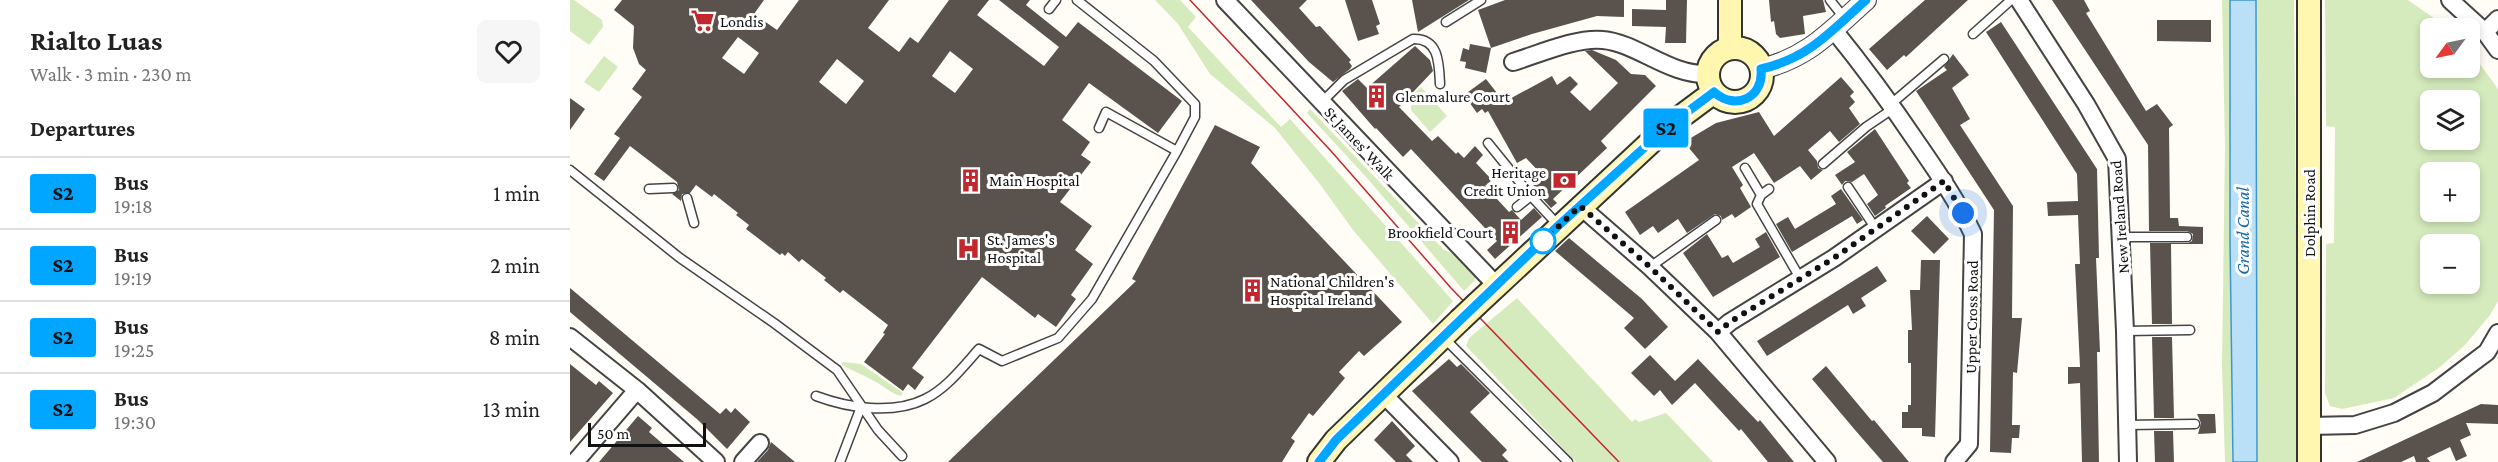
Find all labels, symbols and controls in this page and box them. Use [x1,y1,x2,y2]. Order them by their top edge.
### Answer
supermarket icon: Londis [689,8,715,34]
place label: Londis [720,13,763,30]
north arrow [2420,18,2480,78]
map controls [2420,18,2480,294]
button: heart [477,20,540,83]
text: Rialto Luas [30,25,162,56]
text: Walk · 3 min · 230 m [30,63,192,85]
building icon: Glenmalure Court [1364,83,1390,109]
place label: Glenmalure Court [1395,88,1511,105]
button: layers [2420,90,2480,150]
street label: St James' Walk [1321,103,1398,184]
line badge: S2 [1639,108,1693,148]
text: Departures [30,116,135,141]
text: S2 [1655,116,1677,140]
street label: New Ireland Road [2107,159,2132,274]
button: + [2420,162,2480,222]
place label: Heritage Credit Union [1464,164,1546,199]
building icon: Main Hospital [958,167,984,193]
bank icon: Heritage Credit Union [1551,168,1577,194]
street label: Dolphin Road [2301,168,2319,257]
text: Bus [114,170,148,195]
place label: Main Hospital [989,172,1080,190]
text: S2 [52,181,74,205]
text: 1 min [493,181,540,206]
water label: Grand Canal [2233,187,2253,275]
text: 19:18 [114,195,153,217]
your location [1948,198,1978,228]
building icon: Brookfield Court [1498,219,1524,245]
place label: Brookfield Court [1387,224,1494,241]
unlabelled marker [1530,228,1556,254]
place label: St. James's Hospital [987,231,1055,267]
button: − [2420,234,2480,294]
hospital icon: St. James's Hospital [956,235,982,261]
text: Bus [114,242,148,267]
text: S2 [52,253,74,277]
text: 2 min [490,253,540,278]
street label: Upper Cross Road [1962,259,1982,374]
text: 19:19 [114,267,152,289]
place label: National Children's Hospital Ireland [1270,273,1394,309]
building icon: National Children's Hospital Ireland [1239,277,1265,303]
text: Bus [114,314,148,339]
text: S2 [52,325,74,349]
text: 8 min [489,325,540,350]
text: 19:25 [114,339,154,361]
text: Bus [114,386,148,411]
text: S2 [52,397,74,421]
text: 13 min [483,397,540,422]
text: 19:30 [114,411,156,433]
scale bar [588,420,706,448]
text: 50 m [597,425,629,442]

